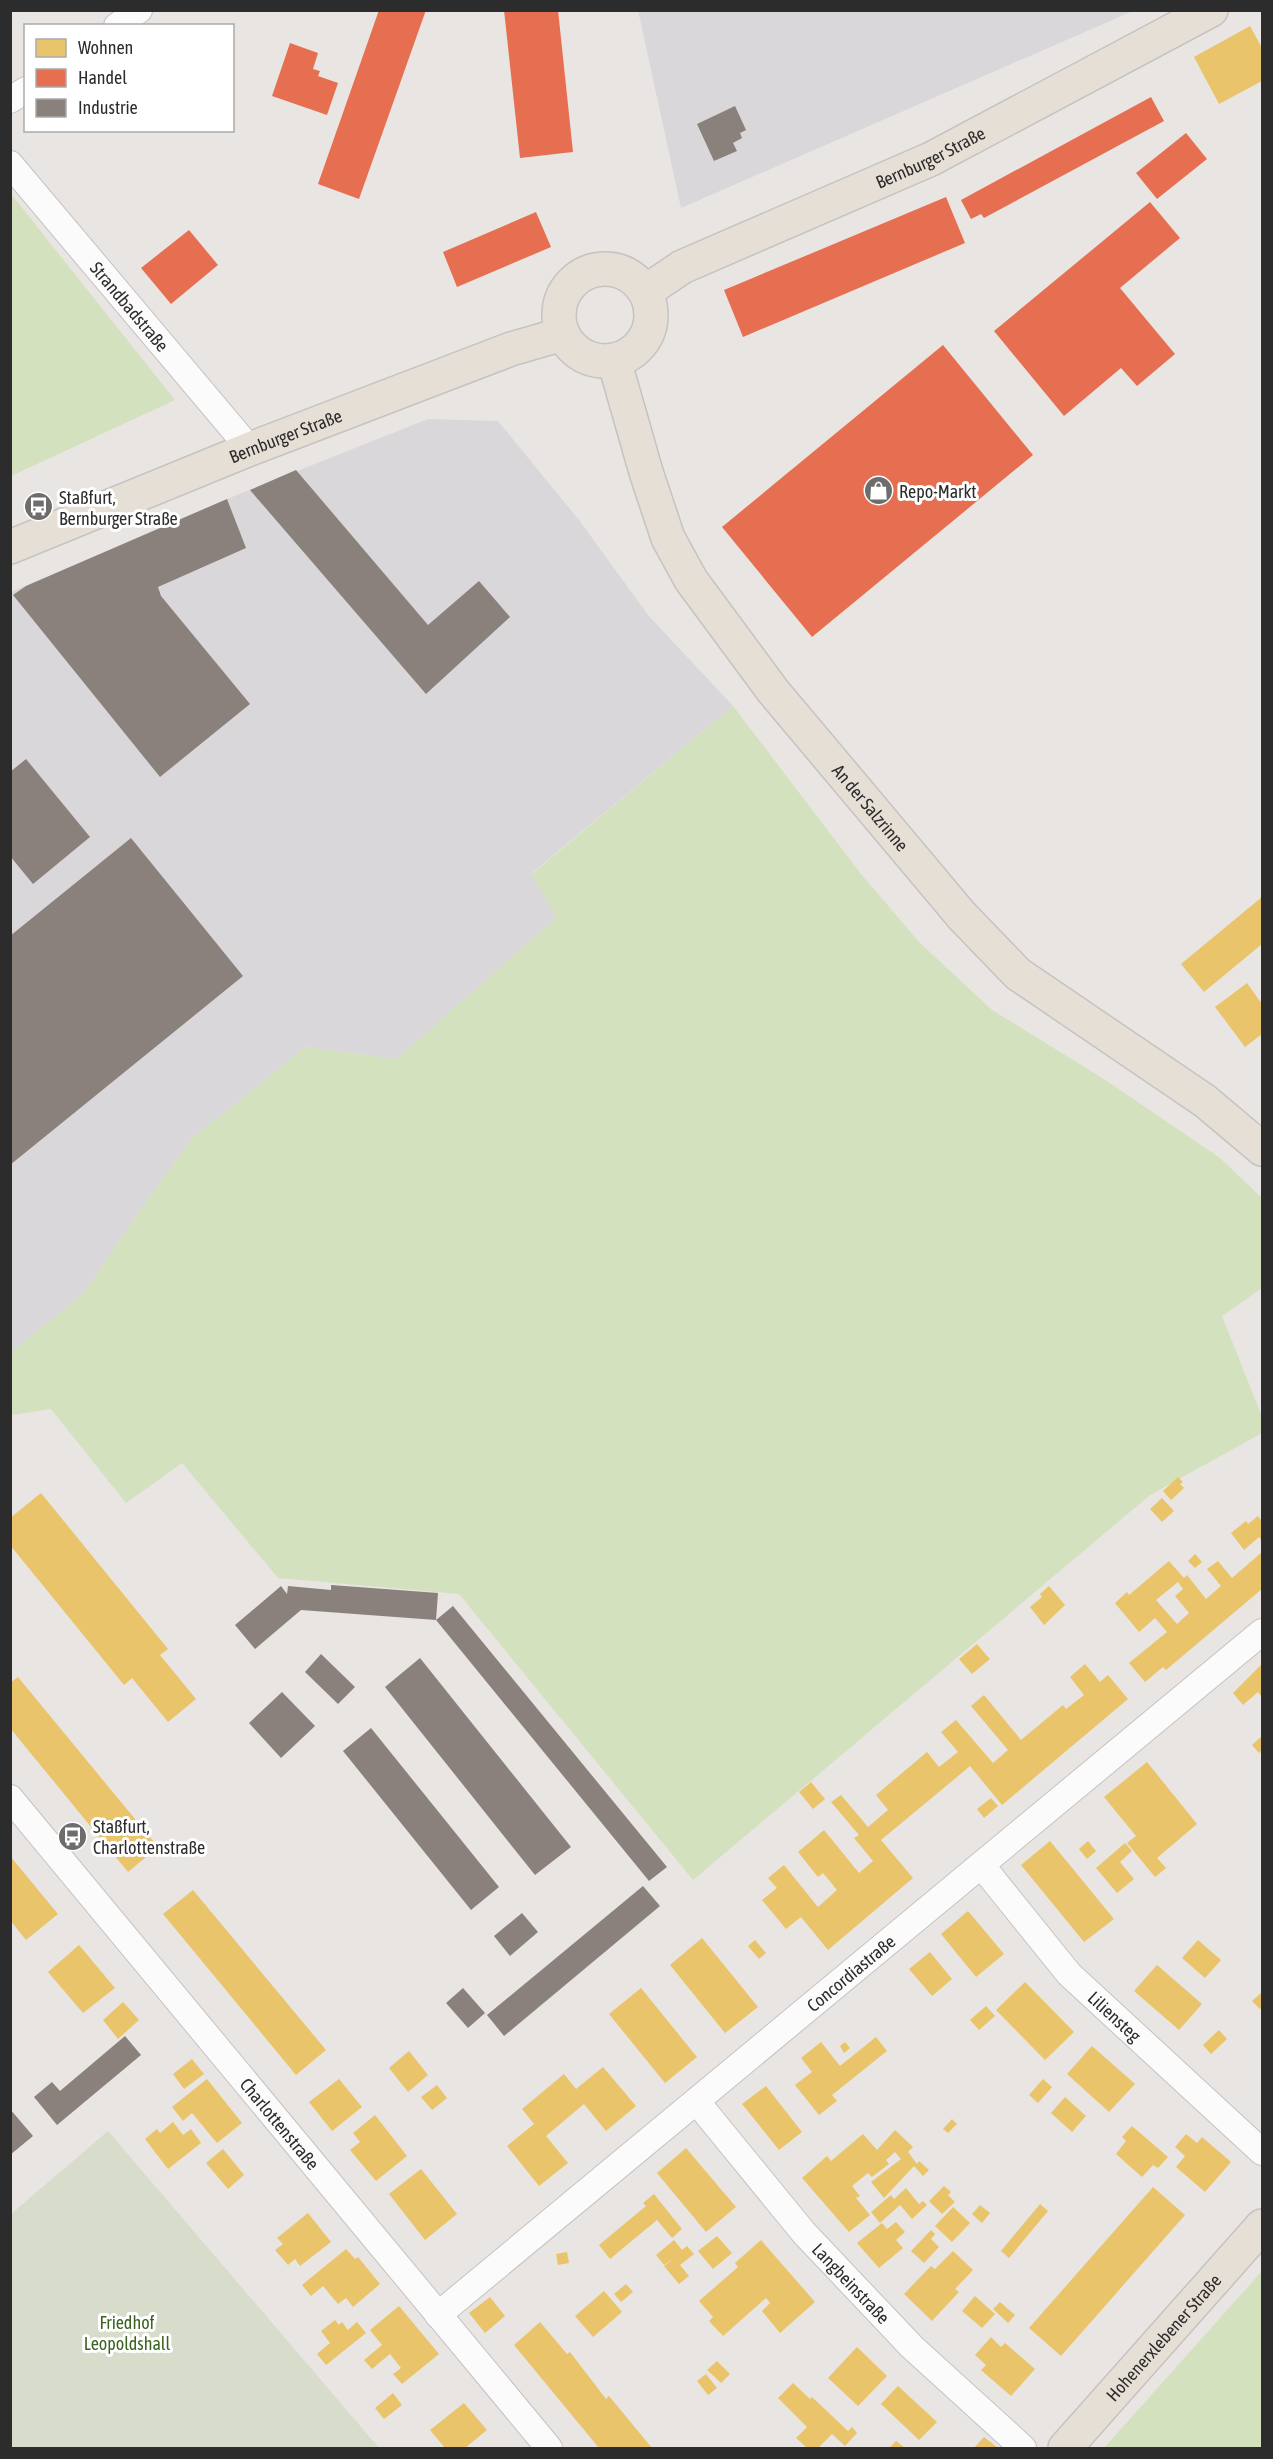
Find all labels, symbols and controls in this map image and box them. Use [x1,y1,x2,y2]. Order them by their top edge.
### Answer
legend [24,24,234,132]
text: Wohnen [78,37,133,58]
text: Handel [78,67,127,88]
text: Industrie [78,97,138,118]
street label: Bernburger Straße [872,122,988,192]
street label: Strandbadstraße [86,257,173,355]
street label: Bernburger Straße [226,404,345,467]
shop icon: Repo-Markt [862,475,894,507]
place label: Repo-Markt [899,481,977,502]
place label: Staßfurt, Bernburger Straße [59,487,178,529]
bus stop icon: Staßfurt, Bernburger Straße [22,491,54,523]
street label: An der Salzrinne [828,760,913,855]
place label: Staßfurt, Charlottenstraße [93,1816,205,1858]
bus stop icon: Staßfurt, Charlottenstraße [56,1820,88,1852]
street label: Concordiastraße [802,1930,899,2016]
street label: Liliensteg [1084,1987,1146,2046]
street label: Charlottenstraße [236,2074,324,2174]
street label: Langbeinstraße [808,2238,894,2328]
street label: Hohenerxlebener Straße [1102,2270,1225,2405]
park label: Friedhof Leopoldshall [84,2312,171,2354]

